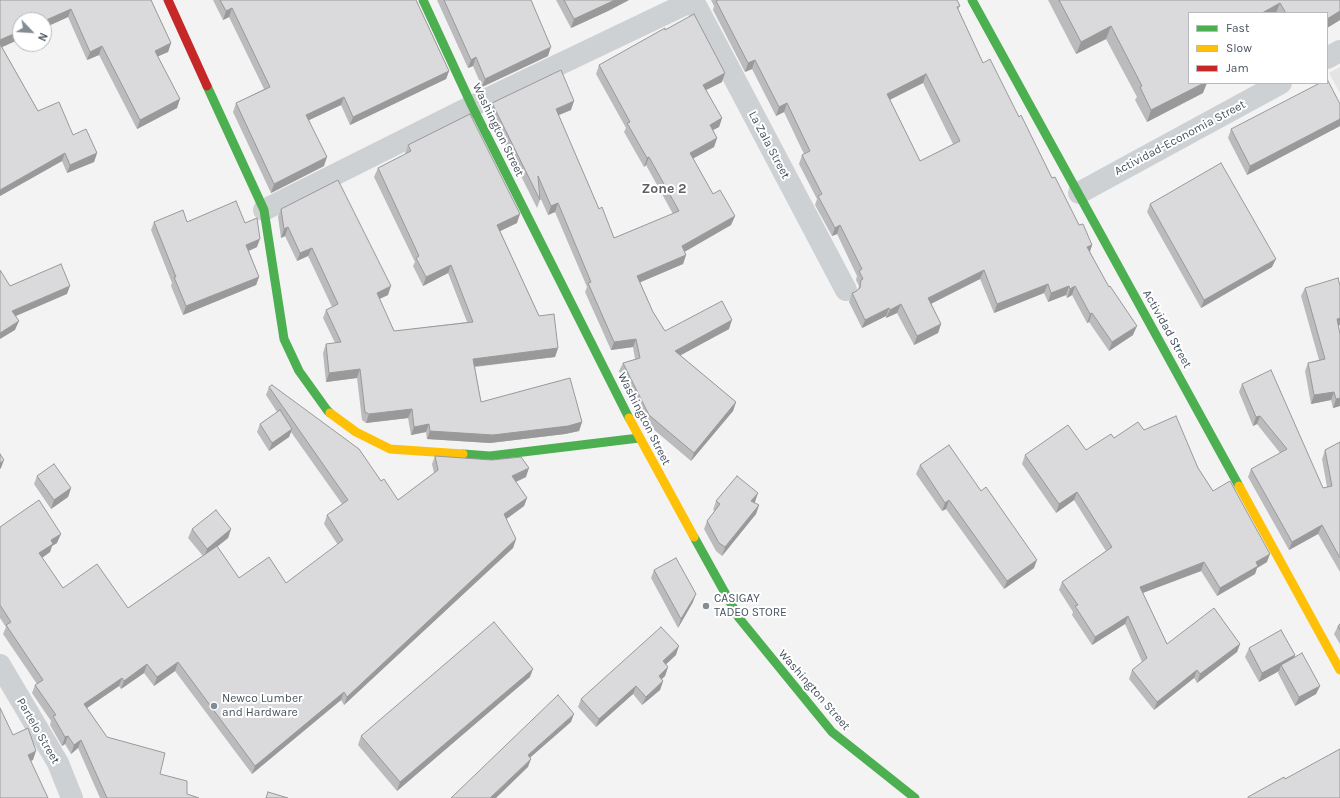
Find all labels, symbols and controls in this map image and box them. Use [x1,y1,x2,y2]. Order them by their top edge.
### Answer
north arrow [12,12,52,52]
legend [1188,12,1328,84]
text: Fast [1226,21,1249,35]
text: N [35,31,50,43]
text: Slow [1226,41,1252,55]
text: Jam [1226,61,1249,75]
street label: Washington Street [469,81,527,179]
street label: Actividad-Economia Street [1112,97,1248,179]
street label: La Zala Street [745,109,793,181]
district label: Zone 2 [642,181,686,197]
street label: Actividad Street [1140,287,1194,371]
street label: Washington Street [614,370,674,468]
place label: CASIGAY TADEO STORE [714,592,787,620]
marker: CASIGAY TADEO STORE [701,601,711,611]
street label: Washington Street [775,647,853,733]
place label: Newco Lumber and Hardware [222,692,302,720]
street label: Partelo Street [13,695,63,767]
marker: Newco Lumber and Hardware [209,701,219,711]

